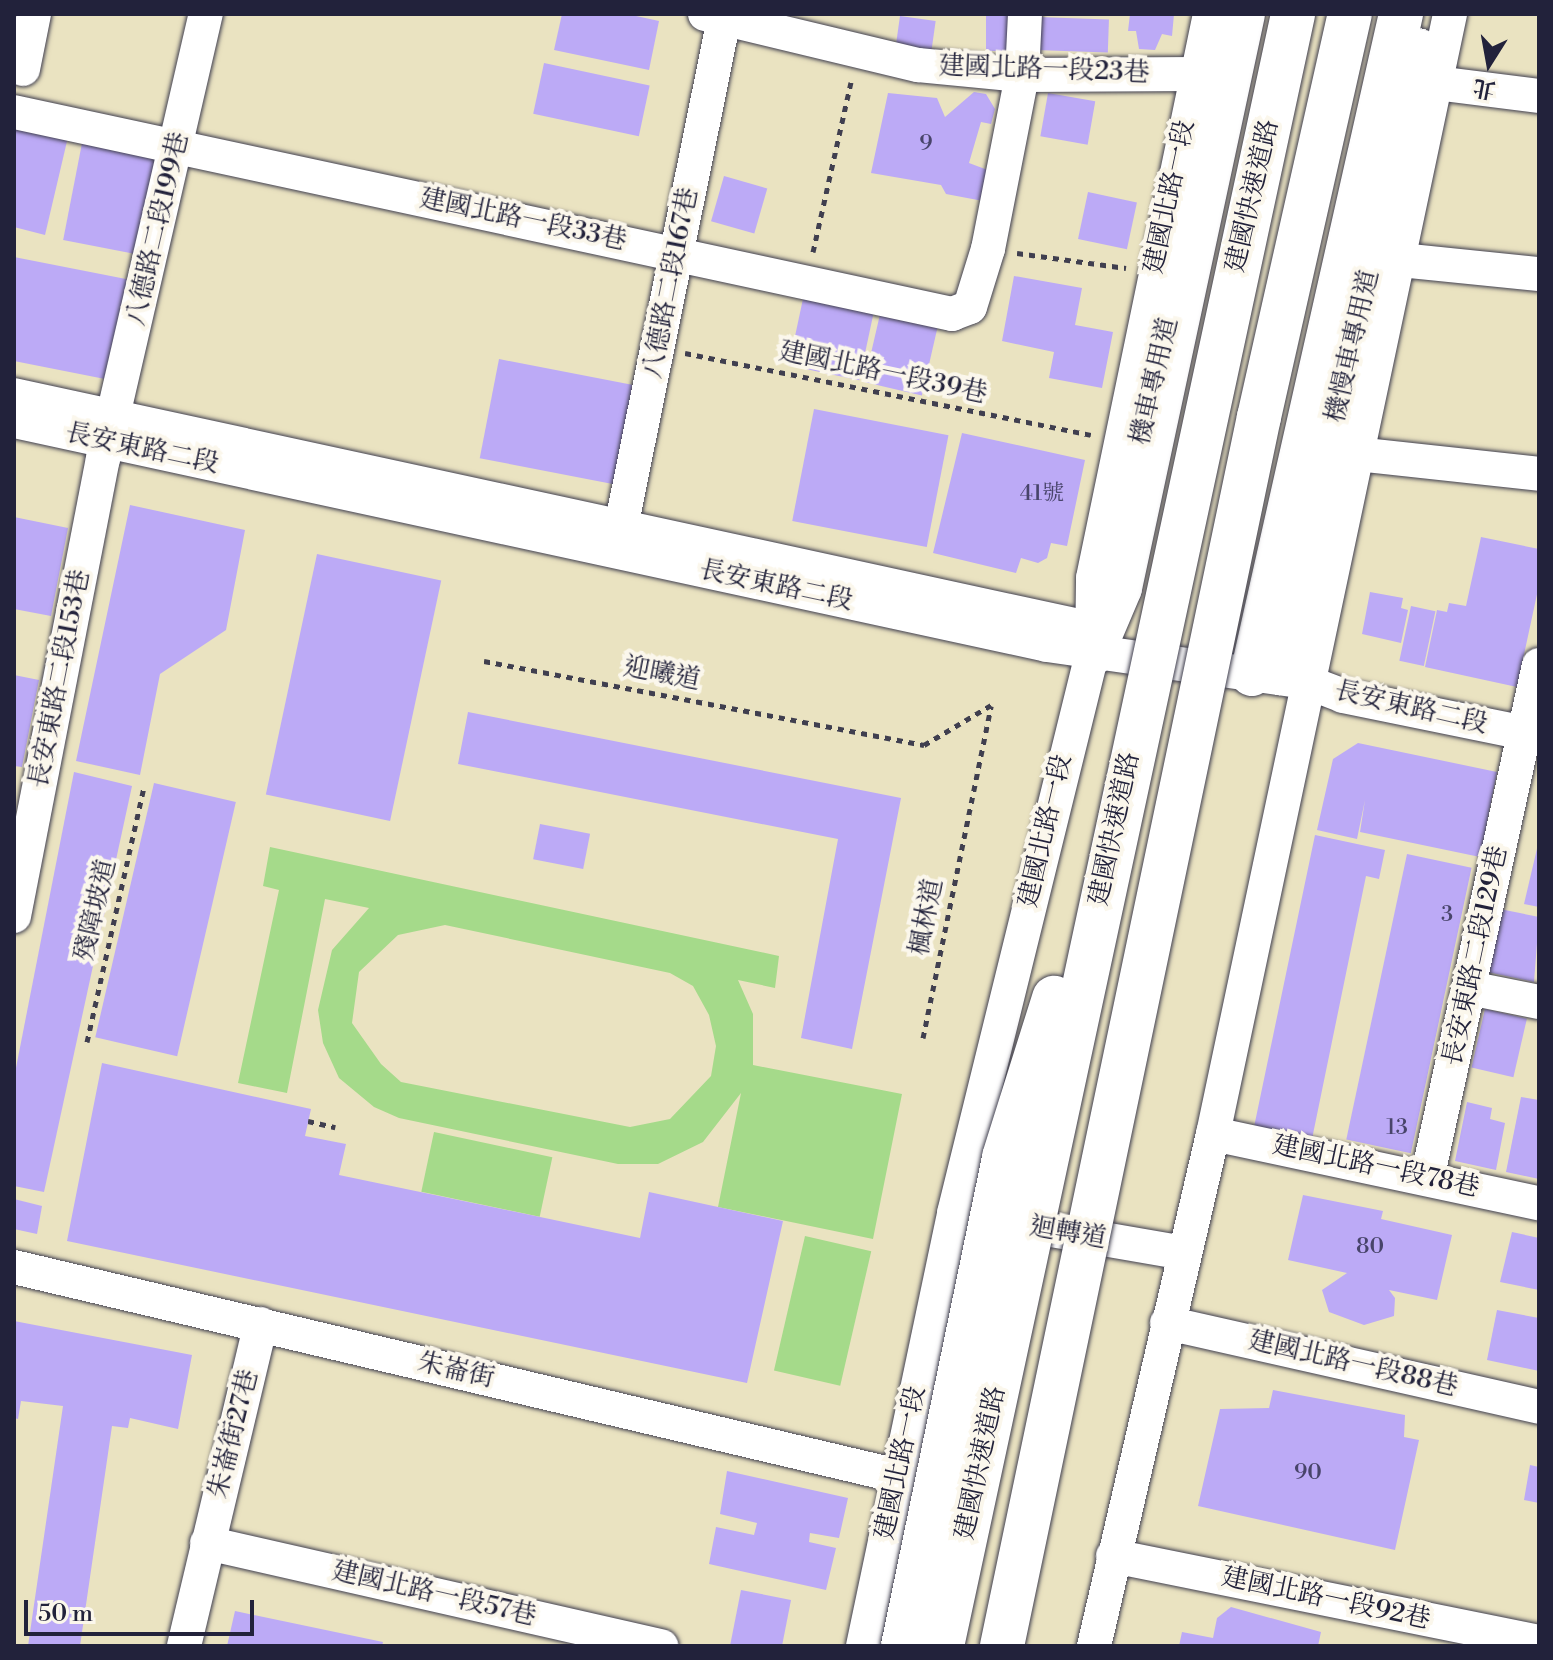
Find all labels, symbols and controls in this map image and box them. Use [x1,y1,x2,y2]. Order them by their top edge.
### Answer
north arrow [1449,24,1529,104]
street label: 建國北路一段23巷 [938,51,1150,89]
text: 北 [1471,73,1498,103]
street label: 建國快速道路 [1220,116,1286,276]
street label: 建國北路一段 [1139,117,1201,277]
street label: 八德路二段199巷 [121,129,195,329]
house number: 9 [919,131,933,157]
street label: 建國北路一段33巷 [417,183,629,257]
street label: 八德路二段167巷 [637,185,705,381]
street label: 機慢車專用道 [1320,266,1386,426]
street label: 機車專用道 [1125,314,1185,448]
street label: 建國北路一段39巷 [776,336,990,410]
street label: 長安東路二段 [62,418,222,480]
house number: 41號 [1020,481,1064,507]
street label: 長安東路二段 [696,555,856,617]
street label: 長安東路二段153巷 [24,567,96,791]
street label: 迎曦道 [621,651,703,697]
street label: 長安東路二段 [1331,675,1491,741]
street label: 建國快速道路 [1084,749,1146,909]
street label: 建國北路一段 [1013,751,1079,911]
street label: 長安東路二段129巷 [1437,843,1515,1069]
street label: 殘障坡道 [69,856,123,964]
street label: 楓林道 [904,876,950,958]
house number: 3 [1441,902,1453,928]
house number: 13 [1386,1115,1408,1141]
street label: 建國北路一段78巷 [1270,1130,1482,1204]
street label: 迴轉道 [1027,1211,1109,1255]
house number: 80 [1356,1234,1384,1260]
street label: 建國北路一段88巷 [1245,1325,1461,1403]
street label: 朱崙街 [414,1347,498,1395]
street label: 朱崙街27巷 [203,1366,265,1502]
street label: 建國北路一段 [870,1383,932,1543]
street label: 建國快速道路 [950,1383,1012,1543]
house number: 90 [1294,1460,1322,1486]
street label: 建國北路一段57巷 [329,1555,539,1633]
street label: 建國北路一段92巷 [1219,1562,1433,1636]
scale bar [28,1584,258,1634]
text: 50 m [38,1599,93,1629]

